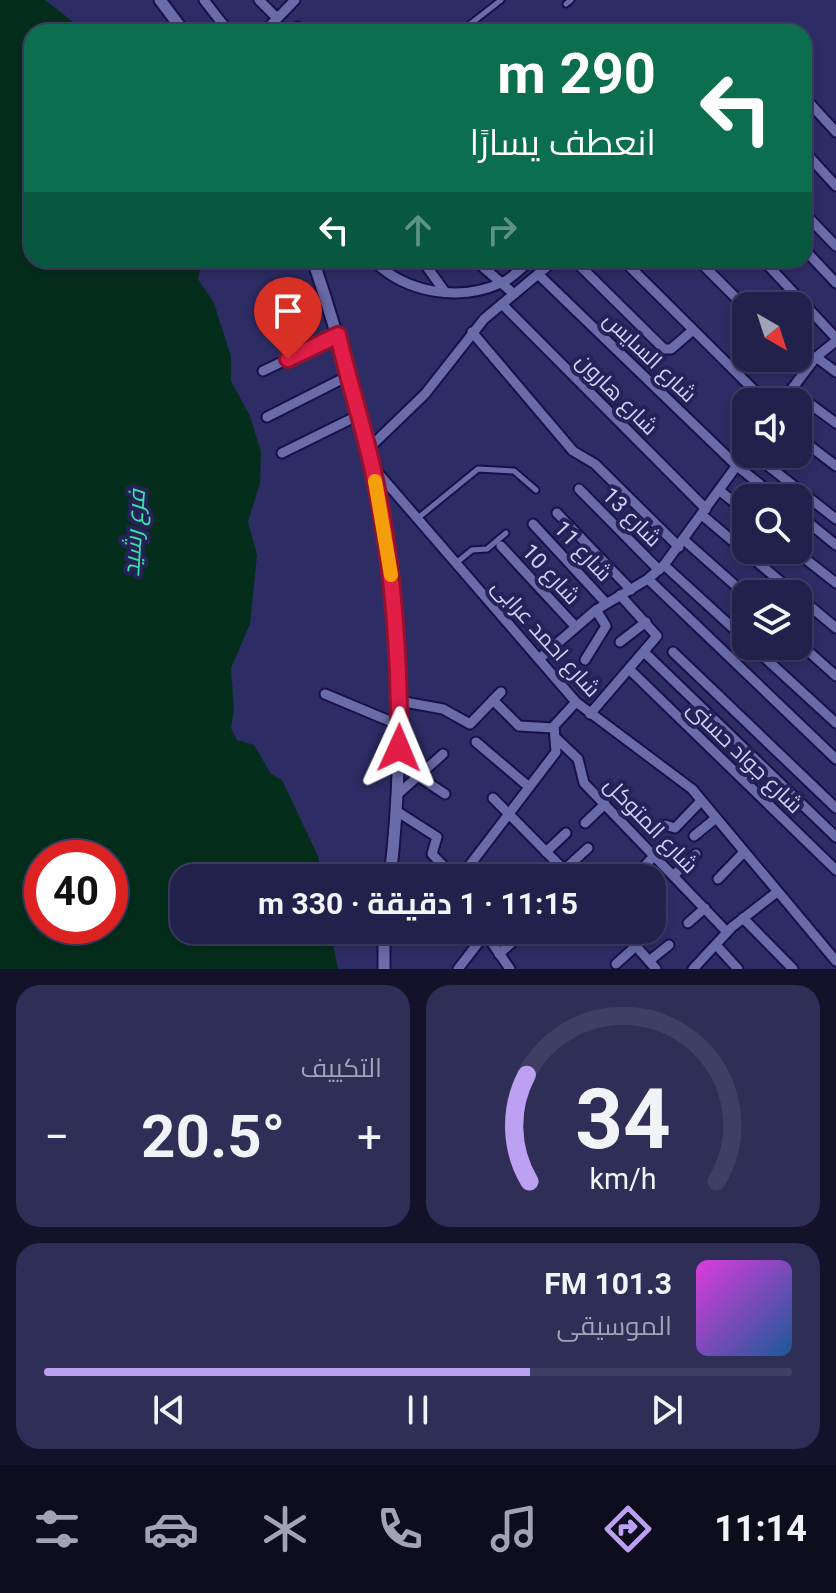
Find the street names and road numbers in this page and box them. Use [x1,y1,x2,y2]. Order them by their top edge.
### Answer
street label: شارع السايس [597,307,701,409]
street label: شارع هارون [570,348,663,441]
street label: شارع 13 [596,482,667,553]
street label: شارع 11 [548,516,617,588]
street label: شارع 10 [516,539,585,611]
street label: شارع احمد عرابى [485,574,605,703]
street label: شارع جواد حسنى [681,696,808,820]
street label: شارع المتوكل [598,772,703,879]

